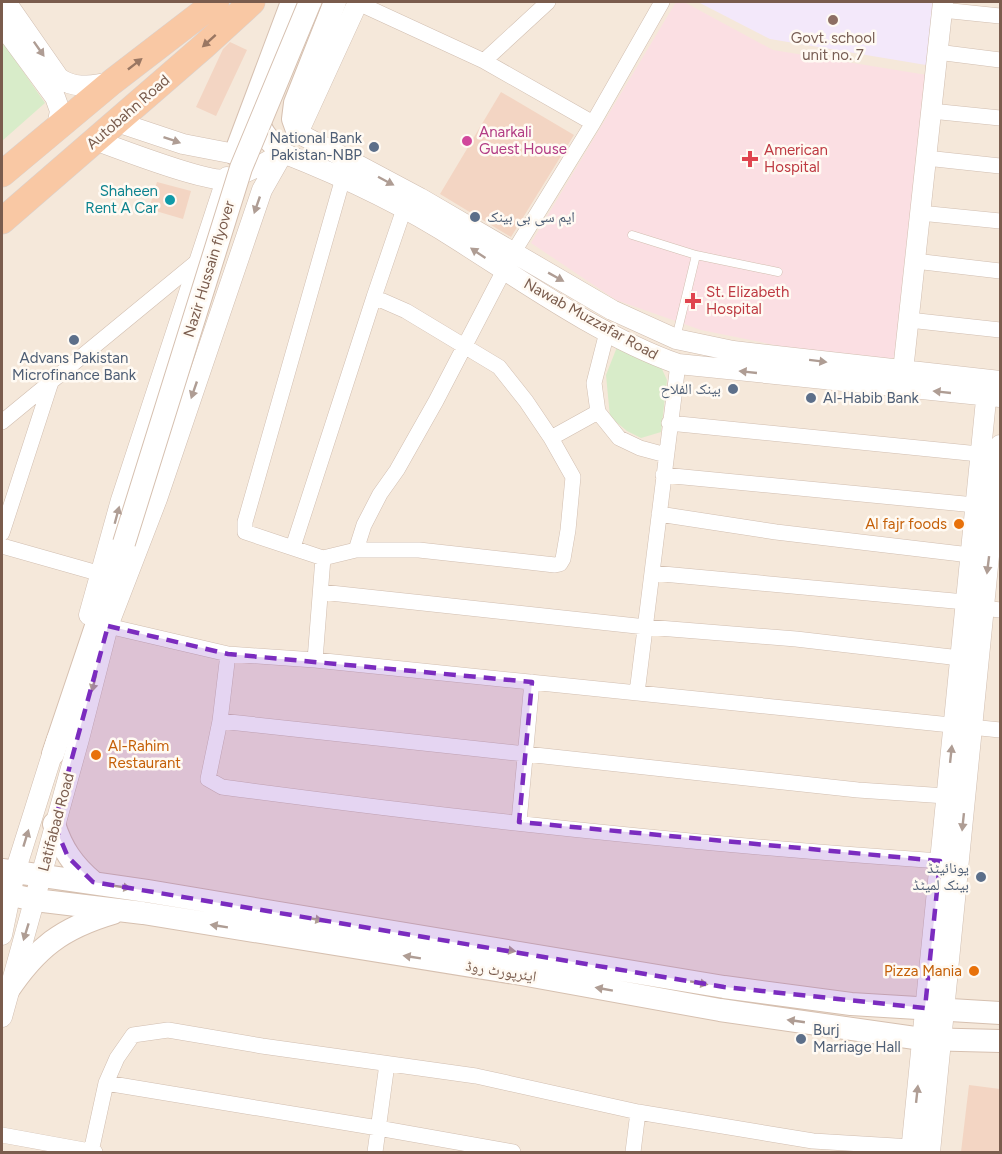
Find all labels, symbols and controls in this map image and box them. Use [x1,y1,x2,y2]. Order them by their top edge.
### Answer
marker: Govt. school unit no. 7 [826,13,840,27]
place label: Govt. school unit no. 7 [791,29,875,64]
one-way arrow [202,34,217,48]
one-way arrow [33,41,45,57]
one-way arrow [127,57,143,70]
street label: Autobahn Road [83,71,173,153]
place label: Anarkali Guest House [479,123,567,158]
place label: National Bank Pakistan-NBP [269,129,363,164]
marker: Anarkali Guest House [460,134,474,148]
one-way arrow [163,136,181,146]
marker: National Bank Pakistan-NBP [367,140,381,154]
place label: American Hospital [764,141,828,176]
marker: American Hospital [741,150,759,168]
one-way arrow [378,176,395,186]
place label: Shaheen Rent A Car [85,182,158,217]
marker: Shaheen Rent A Car [163,193,177,207]
one-way arrow [251,197,261,215]
street label: Nazir Hussain flyover [180,199,238,339]
place label: ایم سی بی بینک [487,208,575,227]
marker: ایم سی بی بینک [468,210,482,224]
one-way arrow [470,248,486,259]
one-way arrow [547,272,564,282]
street label: Nawab Muzzafar Road [521,275,661,363]
place label: St. Elizabeth Hospital [706,283,789,318]
marker: St. Elizabeth Hospital [684,292,702,310]
marker: Advans Pakistan Microfinance Bank [67,333,81,347]
place label: Advans Pakistan Microfinance Bank [12,349,137,384]
one-way arrow [808,356,827,366]
one-way arrow [739,367,758,377]
place label: بینک الفلاح [661,380,721,399]
one-way arrow [188,381,198,399]
marker: بینک الفلاح [726,382,740,396]
one-way arrow [933,387,952,397]
place label: Al-Habib Bank [823,389,920,407]
marker: Al-Habib Bank [804,391,818,405]
one-way arrow [113,506,122,524]
place label: Al fajr foods [865,515,947,533]
marker: Al fajr foods [952,517,966,531]
one-way arrow [984,556,993,575]
one-way arrow [89,674,98,692]
place label: Al-Rahim Restaurant [108,737,181,772]
one-way arrow [946,744,955,763]
marker: Al-Rahim Restaurant [89,748,103,762]
street label: Latifabad Road [34,771,78,873]
one-way arrow [958,813,968,832]
one-way arrow [22,829,31,847]
place label: یونائیٹڈ بینک لمیٹڈ [912,859,969,894]
marker: یونائیٹڈ بینک لمیٹڈ [974,870,988,884]
one-way arrow [112,882,131,891]
one-way arrow [305,915,324,924]
one-way arrow [210,921,229,930]
one-way arrow [21,923,30,941]
one-way arrow [497,945,516,954]
one-way arrow [402,952,421,961]
street label: ایئرپورٹ روڈ [464,957,538,986]
place label: Pizza Mania [884,962,962,980]
marker: Pizza Mania [967,964,981,978]
one-way arrow [689,979,708,988]
one-way arrow [594,984,613,993]
one-way arrow [787,1016,806,1025]
place label: Burj Marriage Hall [813,1021,901,1056]
marker: Burj Marriage Hall [794,1032,808,1046]
one-way arrow [912,1085,922,1104]

